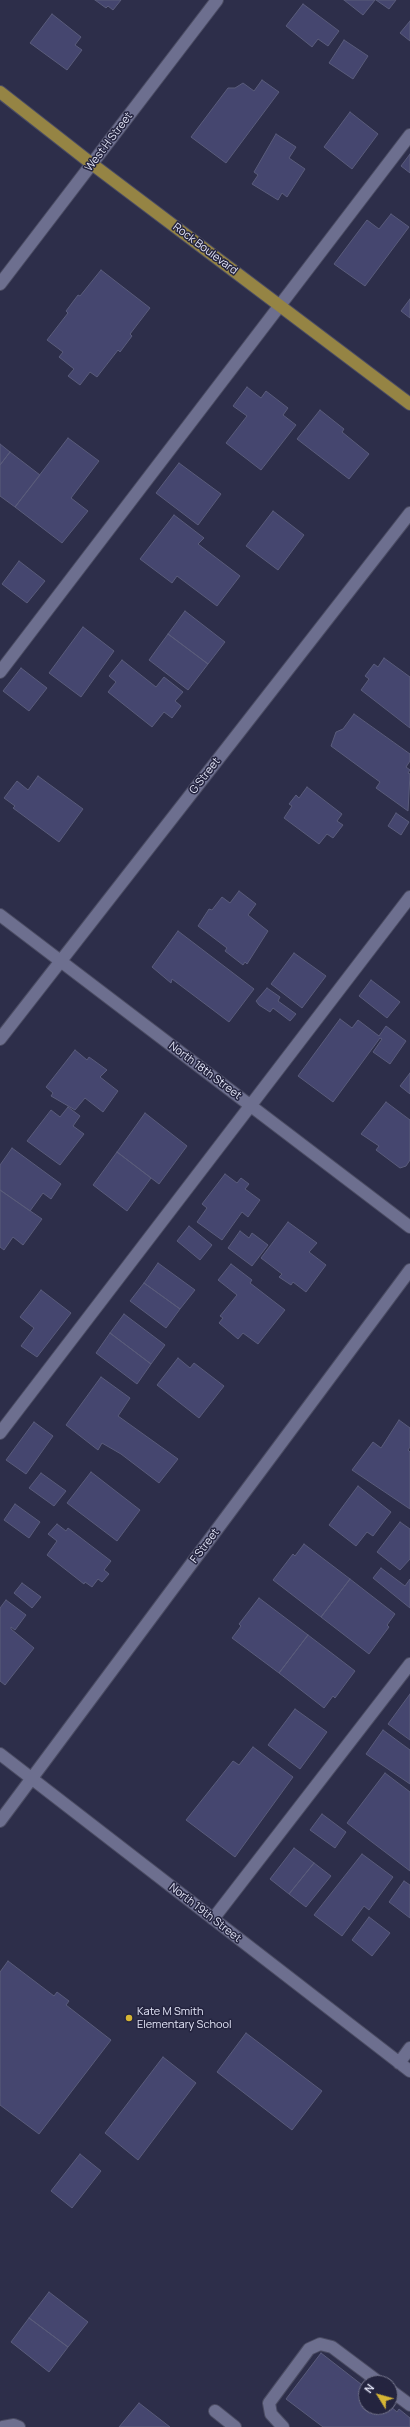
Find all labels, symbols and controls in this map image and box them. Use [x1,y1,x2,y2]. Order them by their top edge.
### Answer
street label: West H Street [83,110,135,174]
street label: Rock Boulevard [170,220,240,278]
street label: G Street [187,755,223,797]
street label: North 18th Street [166,1039,244,1103]
street label: F Street [188,1526,222,1566]
street label: North 19th Street [166,1881,244,1945]
place label: Kate M Smith Elementary School [137,2005,232,2031]
marker: Kate M Smith Elementary School [124,2013,134,2023]
north arrow [358,2375,398,2415]
text: N [360,2380,377,2396]

